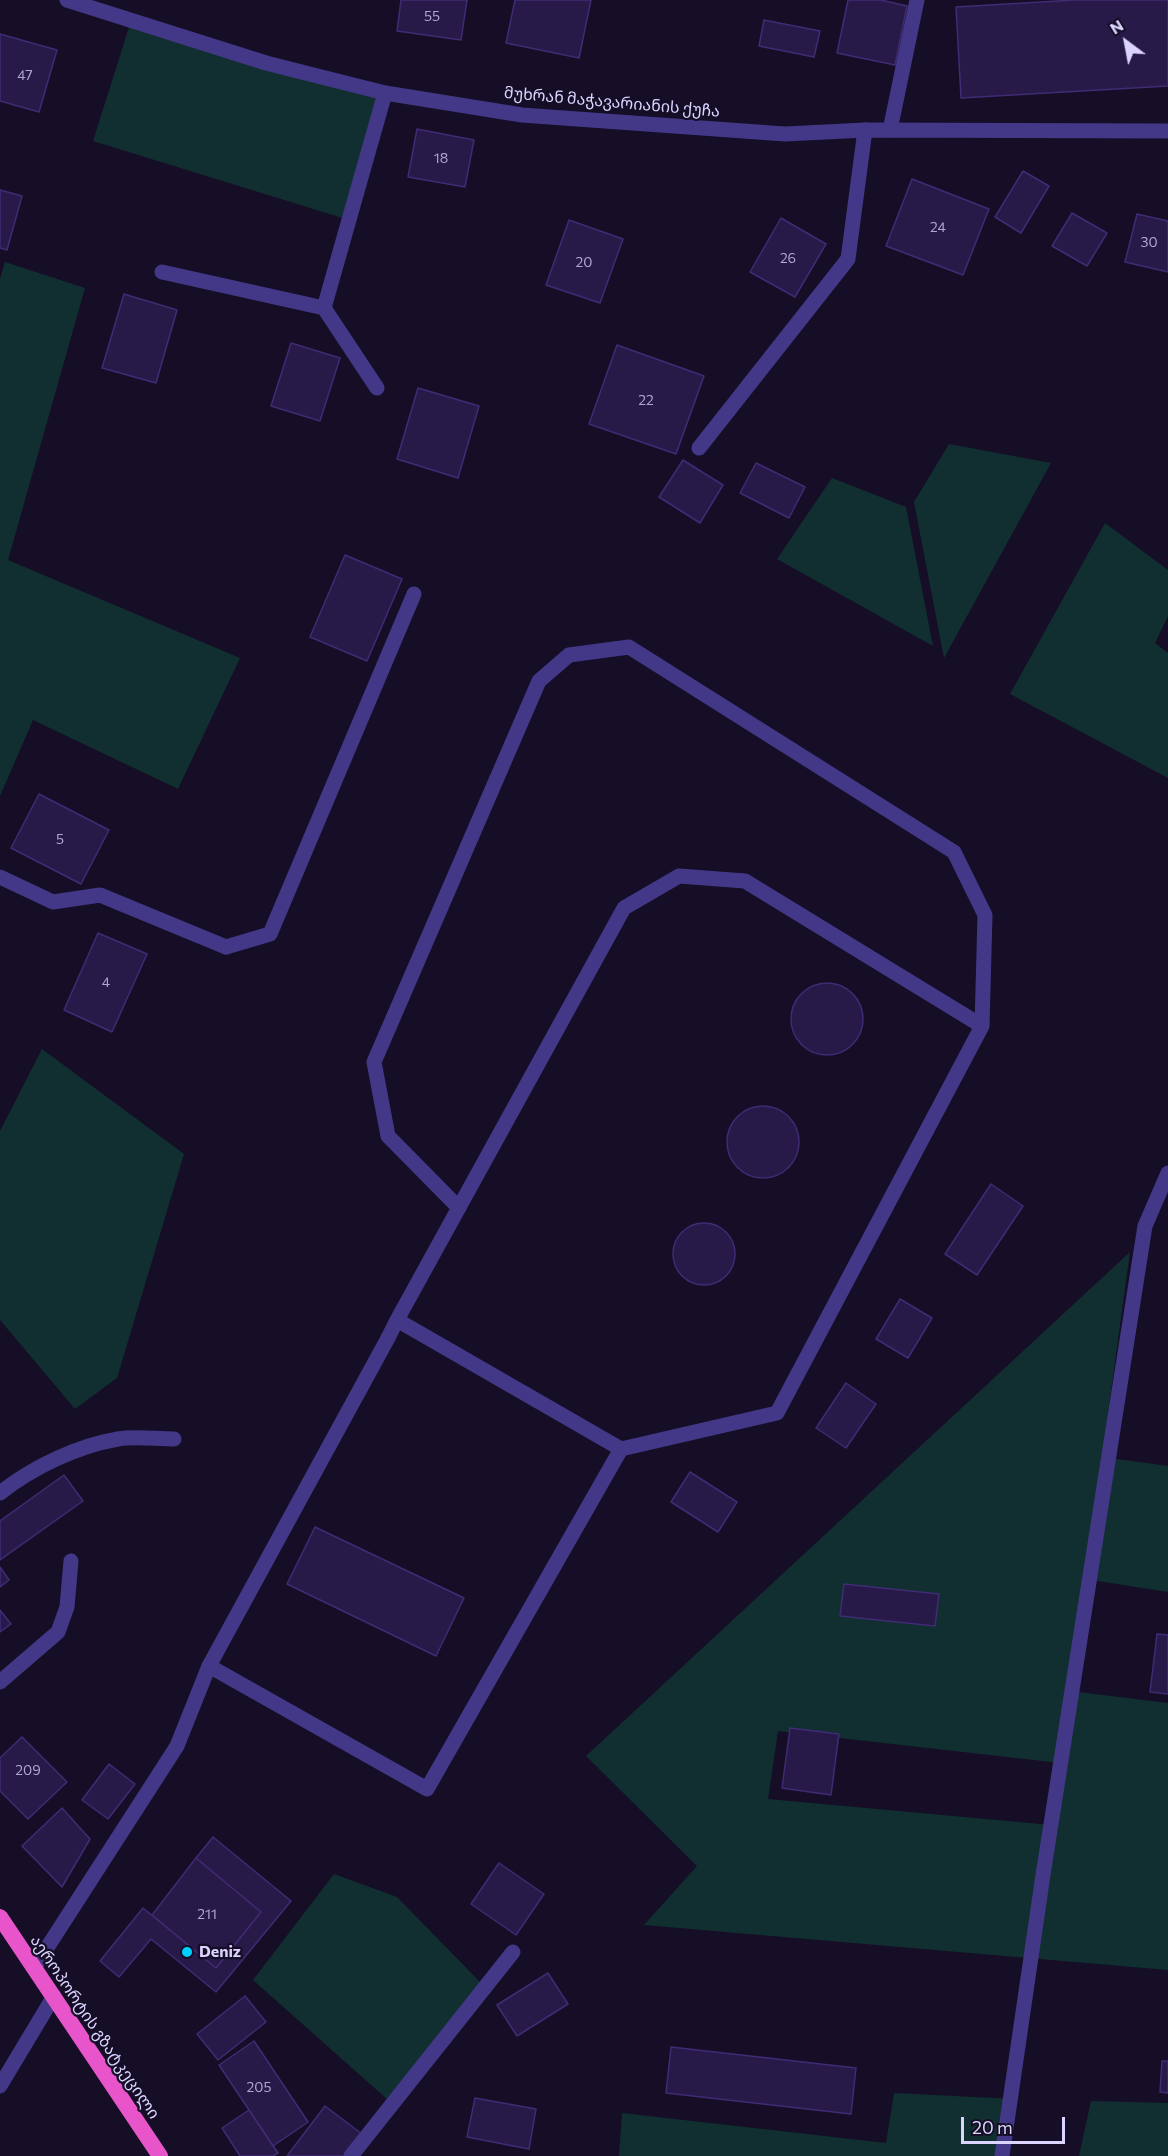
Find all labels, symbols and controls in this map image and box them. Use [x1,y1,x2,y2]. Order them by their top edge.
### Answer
house number: 55 [424,8,440,24]
north arrow [1096,12,1156,72]
text: N [1106,15,1126,38]
house number: 47 [17,67,33,83]
street label: მუხრან მაჭავარიანის ქუჩა [503,83,721,121]
house number: 18 [434,150,448,166]
house number: 24 [930,219,946,235]
house number: 30 [1140,234,1158,250]
house number: 26 [780,250,796,266]
house number: 20 [576,254,592,270]
house number: 22 [638,392,654,408]
house number: 5 [56,831,64,847]
house number: 4 [102,974,110,990]
house number: 209 [15,1762,41,1778]
house number: 211 [197,1906,217,1922]
street label: აეროპორტის გზატკეცილი [26,1932,164,2122]
place label: Deniz [199,1942,241,1962]
marker: Deniz [180,1945,194,1959]
house number: 205 [247,2079,271,2095]
scale bar [964,2105,1068,2143]
text: 20 m [972,2116,1013,2138]

